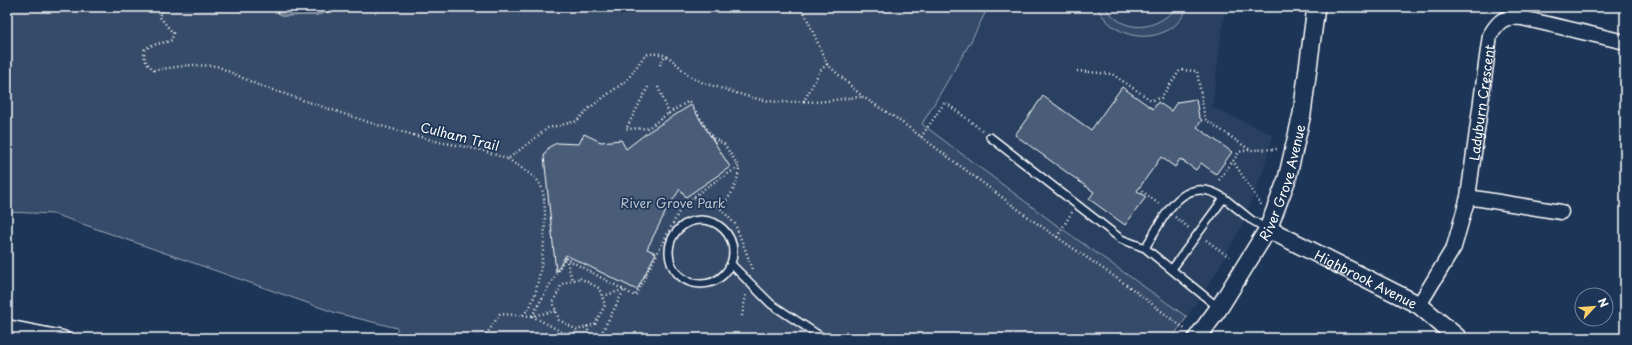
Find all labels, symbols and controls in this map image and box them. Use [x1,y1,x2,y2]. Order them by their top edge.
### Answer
street label: Ladyburn Crescent [1464,43,1498,162]
street label: Culham Trail [418,117,502,155]
street label: River Grove Avenue [1254,122,1309,244]
park label: River Grove Park [620,193,726,212]
street label: Highbrook Avenue [1312,245,1421,312]
north arrow [1574,287,1614,327]
text: N [1594,295,1613,310]

